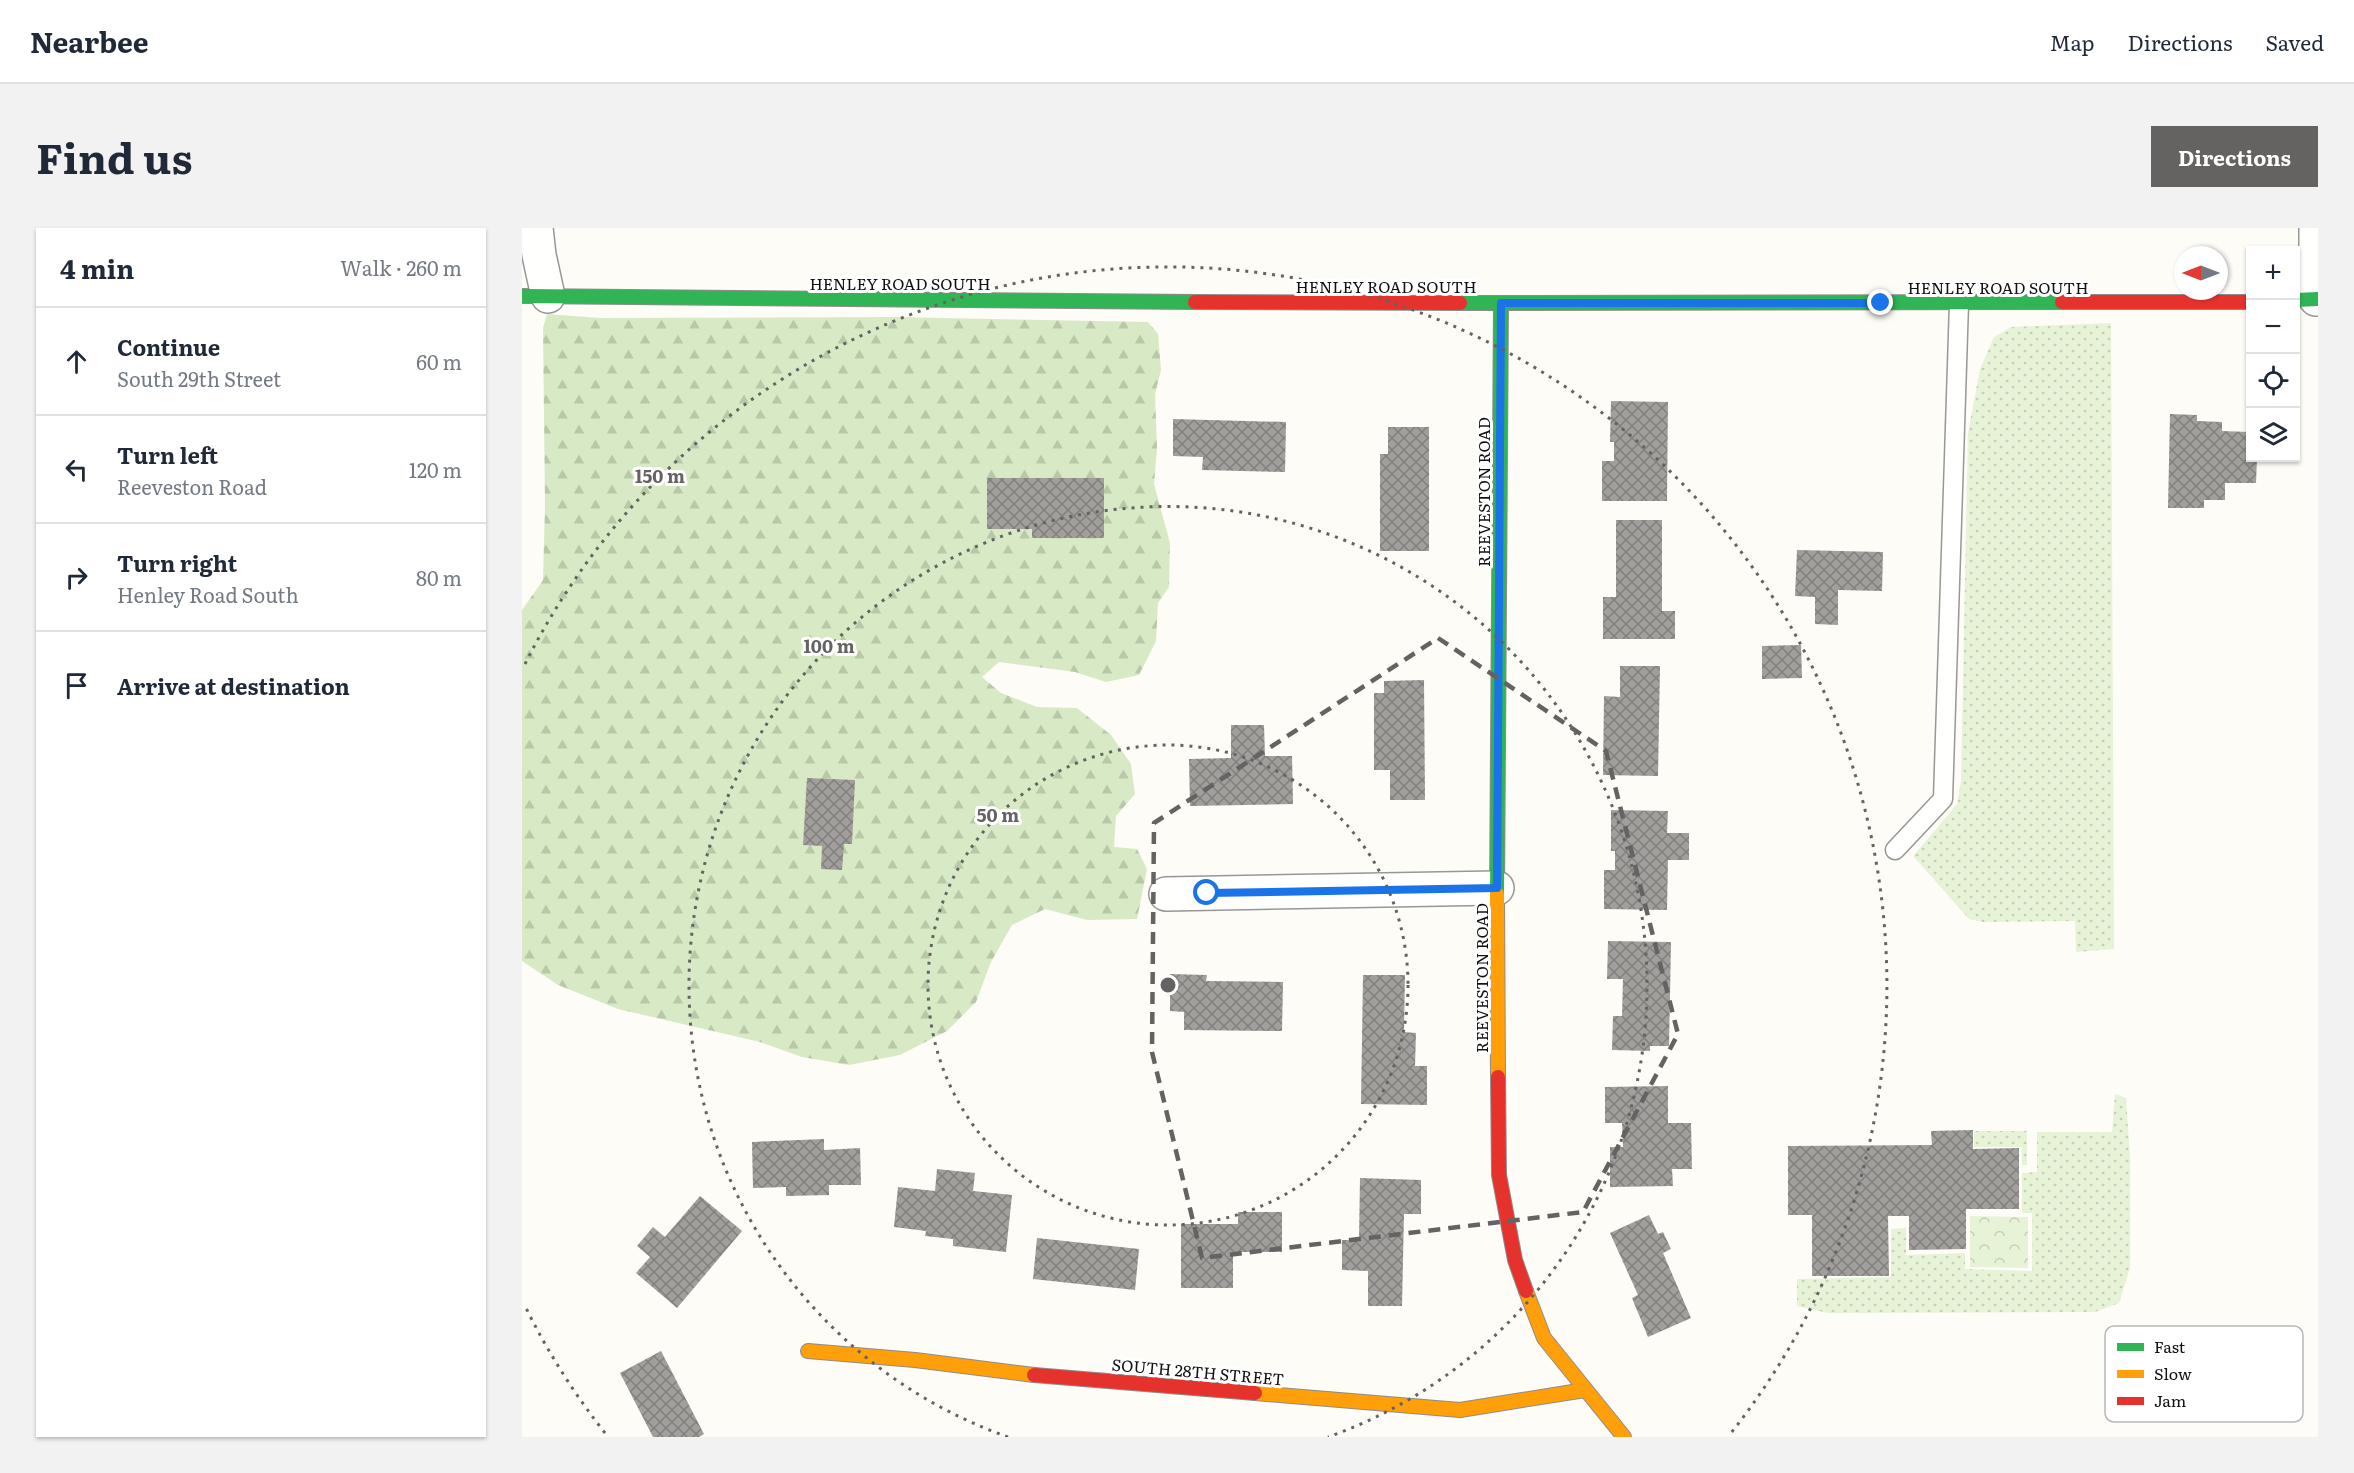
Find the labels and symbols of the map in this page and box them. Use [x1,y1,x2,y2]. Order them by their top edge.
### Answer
north arrow [2174,246,2228,300]
street label: HENLEY ROAD SOUTH [809,271,991,295]
street label: HENLEY ROAD SOUTH [1295,274,1477,298]
street label: HENLEY ROAD SOUTH [1907,275,2089,299]
route end [1867,289,1893,315]
street label: REEVESTON ROAD [1471,417,1495,567]
text: 150 m [635,462,685,489]
text: 100 m [803,632,855,659]
text: 50 m [977,801,1019,828]
route start [1193,879,1219,905]
street label: REEVESTON ROAD [1469,903,1493,1053]
centre of rings [1158,975,1178,995]
legend [2105,1326,2303,1422]
text: Fast [2154,1334,2186,1358]
street label: SOUTH 28TH STREET [1111,1352,1285,1391]
text: Slow [2154,1361,2192,1385]
text: Jam [2154,1388,2187,1412]

